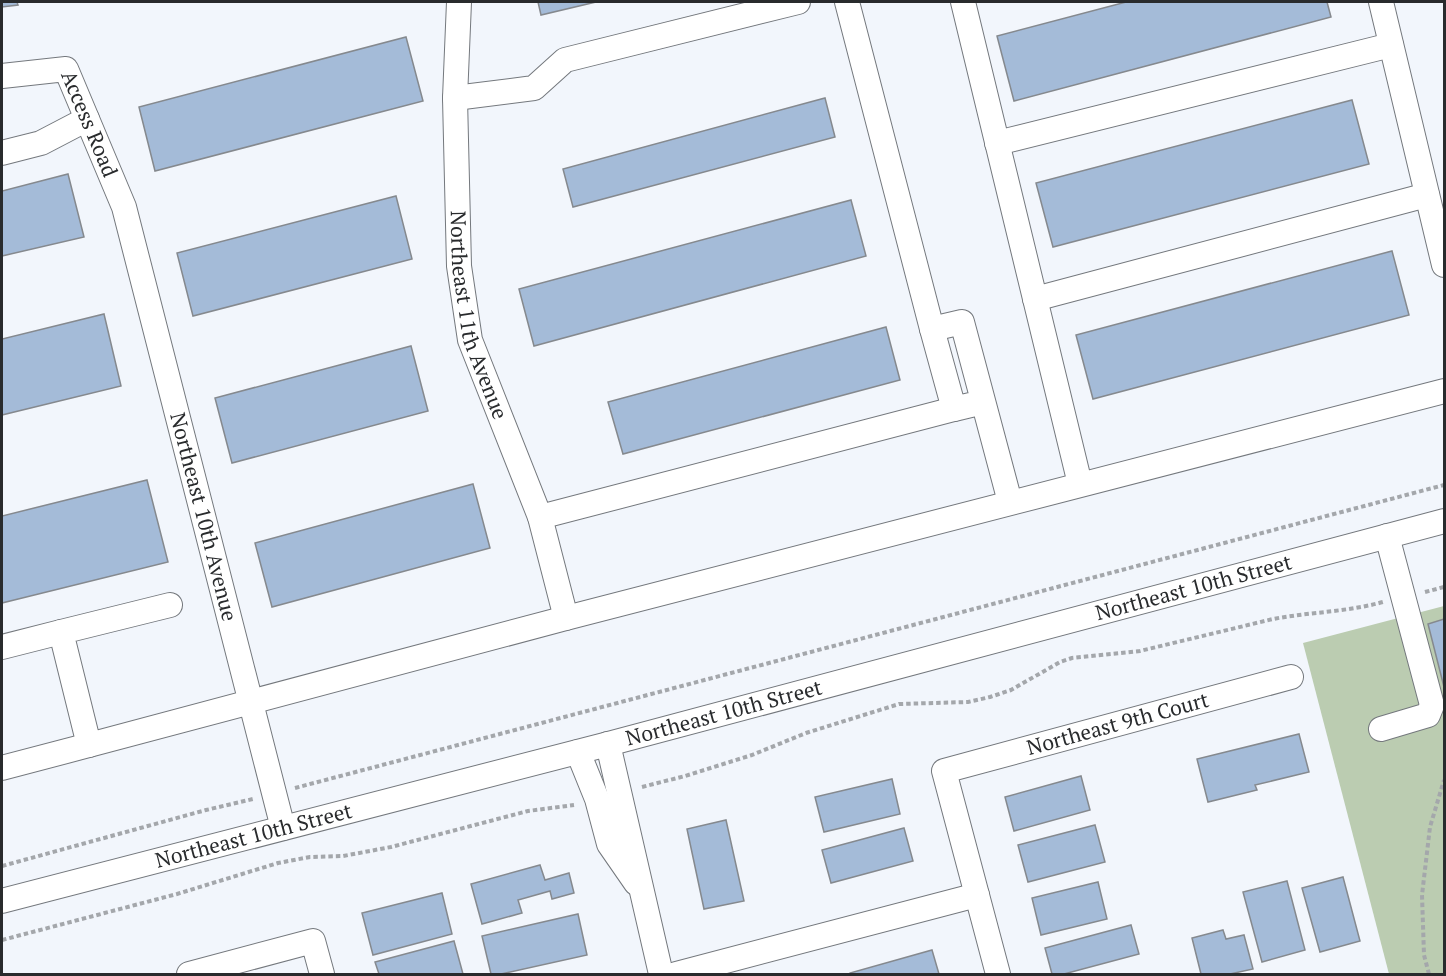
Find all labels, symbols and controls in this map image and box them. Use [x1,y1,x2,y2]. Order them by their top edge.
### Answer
street label: Access Road [55,66,125,181]
street label: Northeast 11th Avenue [445,210,515,423]
street label: Northeast 10th Avenue [164,409,244,624]
street label: Northeast 10th Street [1092,547,1295,626]
street label: Northeast 10th Street [622,672,825,752]
street label: Northeast 9th Court [1023,685,1212,761]
street label: Northeast 10th Street [152,796,355,874]

